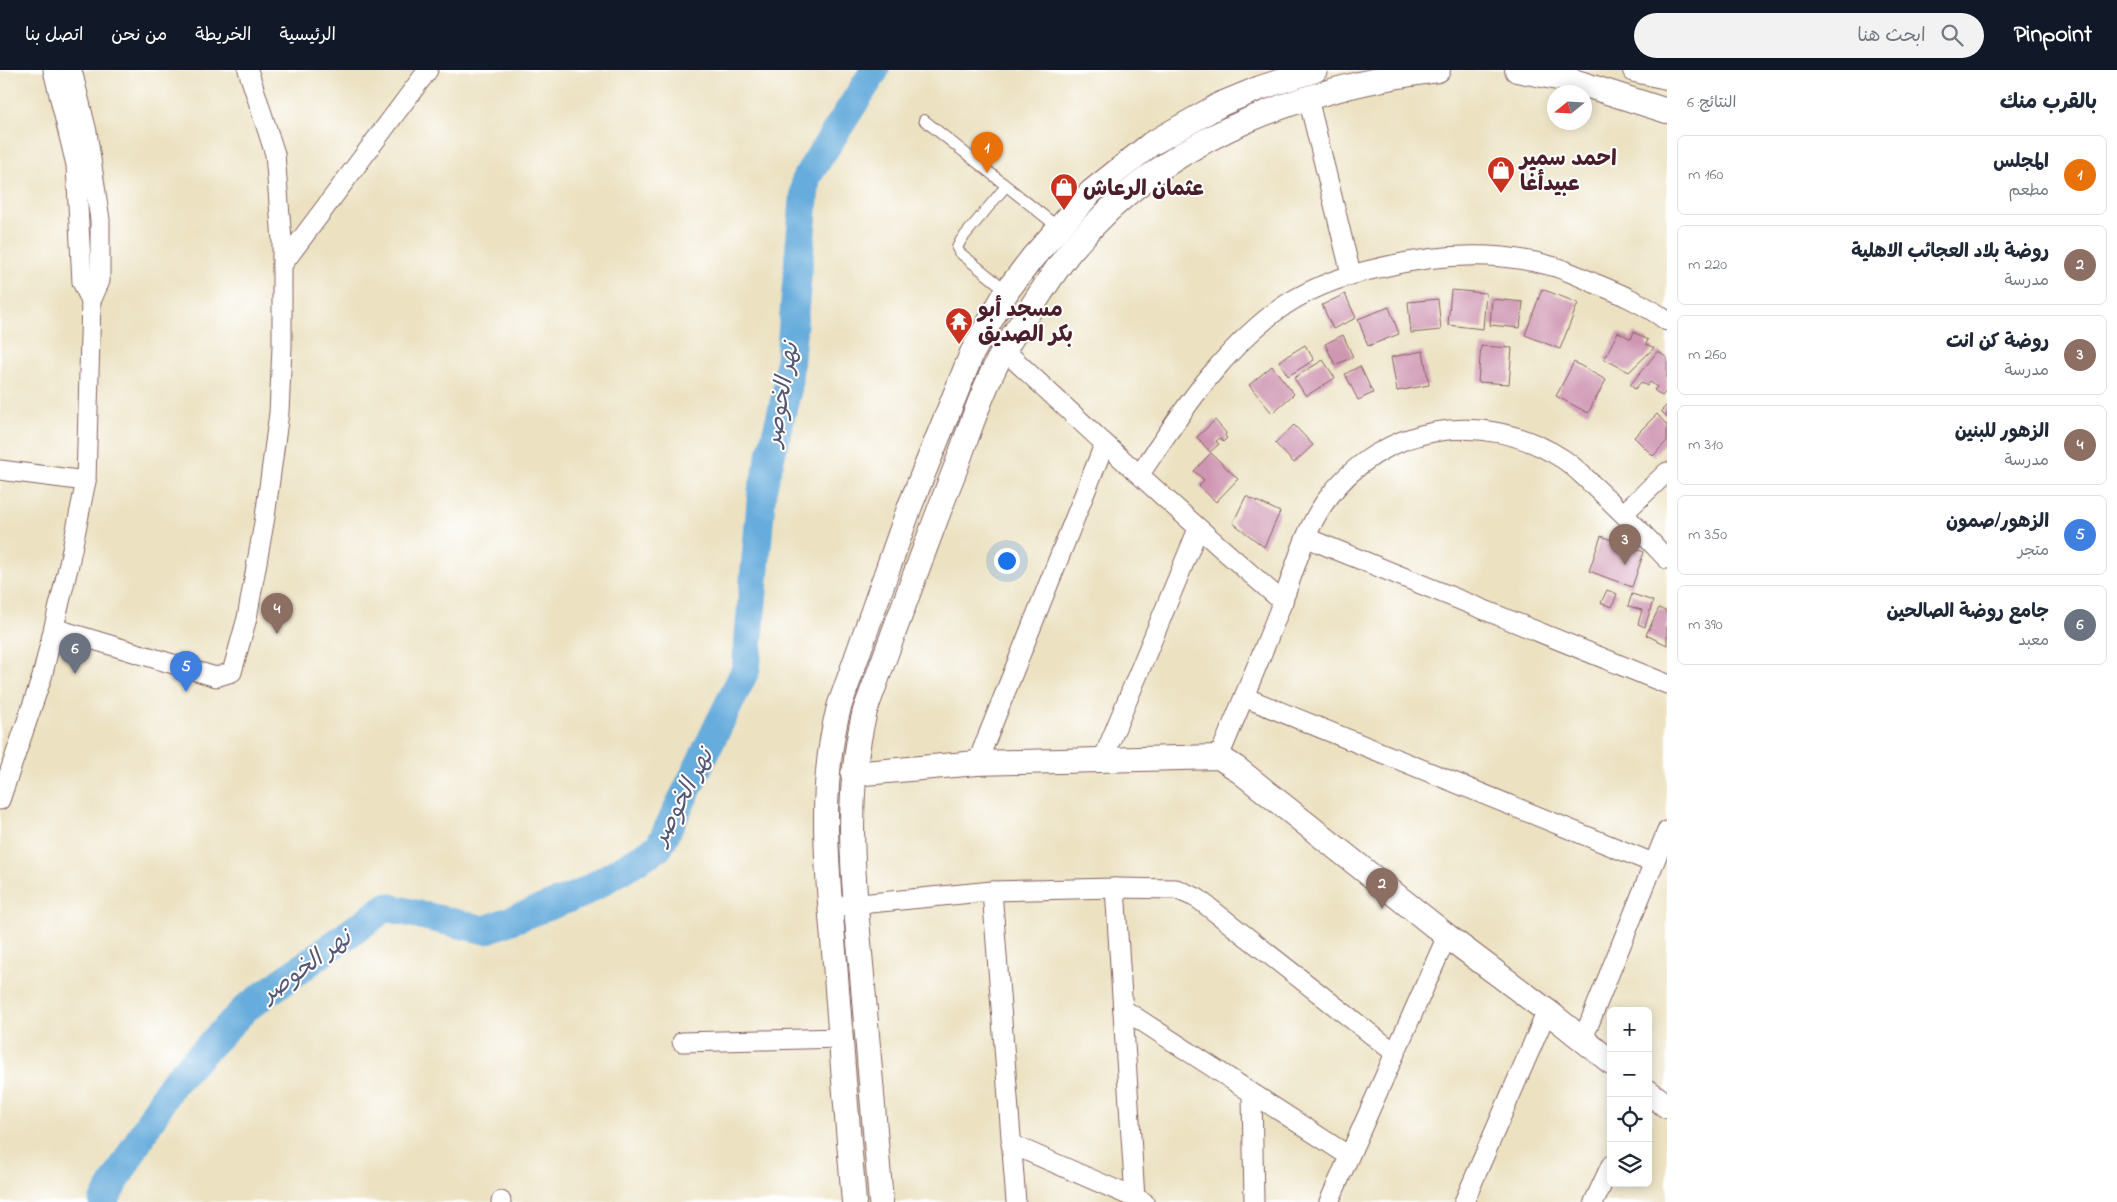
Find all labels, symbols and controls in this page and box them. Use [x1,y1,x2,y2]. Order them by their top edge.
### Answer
search box [1634,13,1984,58]
text: Pinpoint [2014,18,2092,53]
icon: search [1938,21,1966,49]
text: اتصل بنا [25,23,83,49]
text: من نحن [111,23,167,49]
text: الخريطة [195,23,251,49]
text: الرئيسية [279,23,336,49]
text: ابحث هنا [1857,23,1926,50]
north arrow [1547,85,1592,130]
text: بالقرب منك [2000,88,2097,118]
text: النتائج: 6 [1687,91,1736,115]
pin: 1 [971,132,1003,173]
place label: احمد سمير عبيدأغا [1518,144,1617,201]
text: المجلس [1993,149,2049,176]
shop icon: احمد سمير عبيدأغا [1486,155,1516,194]
text: 160 m [1688,163,1723,187]
text: 1 [2077,163,2083,187]
shop icon: عثمان الرعاش [1049,172,1079,211]
place label: عثمان الرعاش [1083,174,1204,206]
text: مطعم [2009,179,2049,203]
text: روضة بلاد العجائب الاهلية [1851,239,2049,266]
text: 220 m [1688,253,1727,277]
text: 2 [2076,253,2084,277]
text: مدرسة [2004,269,2049,293]
place label: مسجد أبو بكر الصديق [976,295,1073,352]
temple icon: مسجد أبو بكر الصديق [944,306,974,345]
text: روضة كن انت [1946,329,2049,356]
water label: نهر الخوصر [757,337,810,452]
text: 260 m [1688,343,1726,367]
text: 3 [2077,343,2083,367]
text: مدرسة [2004,359,2049,383]
text: الزهور للبنين [1955,419,2049,446]
text: 310 m [1688,433,1723,457]
text: 4 [2077,433,2083,457]
text: مدرسة [2004,449,2049,473]
text: الزهور/صمون [1946,509,2049,536]
text: 350 m [1688,523,1727,547]
text: 5 [2075,523,2085,547]
pin: 3 [1609,524,1641,565]
text: متجر [2018,539,2049,563]
your location [994,548,1020,574]
pin: 4 [261,593,293,634]
text: جامع روضة الصالحين [1887,599,2049,626]
text: 390 m [1688,613,1723,637]
text: 6 [2076,613,2084,637]
text: معبد [2018,629,2049,653]
pin: 6 [59,633,91,674]
pin: 5 [170,651,202,692]
water label: نهر الخوصر [643,740,726,854]
pin: 2 [1366,868,1398,909]
water label: نهر الخوصر [253,921,362,1014]
map controls [1607,1007,1652,1187]
button: + [1607,1007,1652,1052]
button: − [1607,1052,1652,1097]
button: locate [1607,1097,1652,1142]
button: layers [1607,1142,1652,1187]

